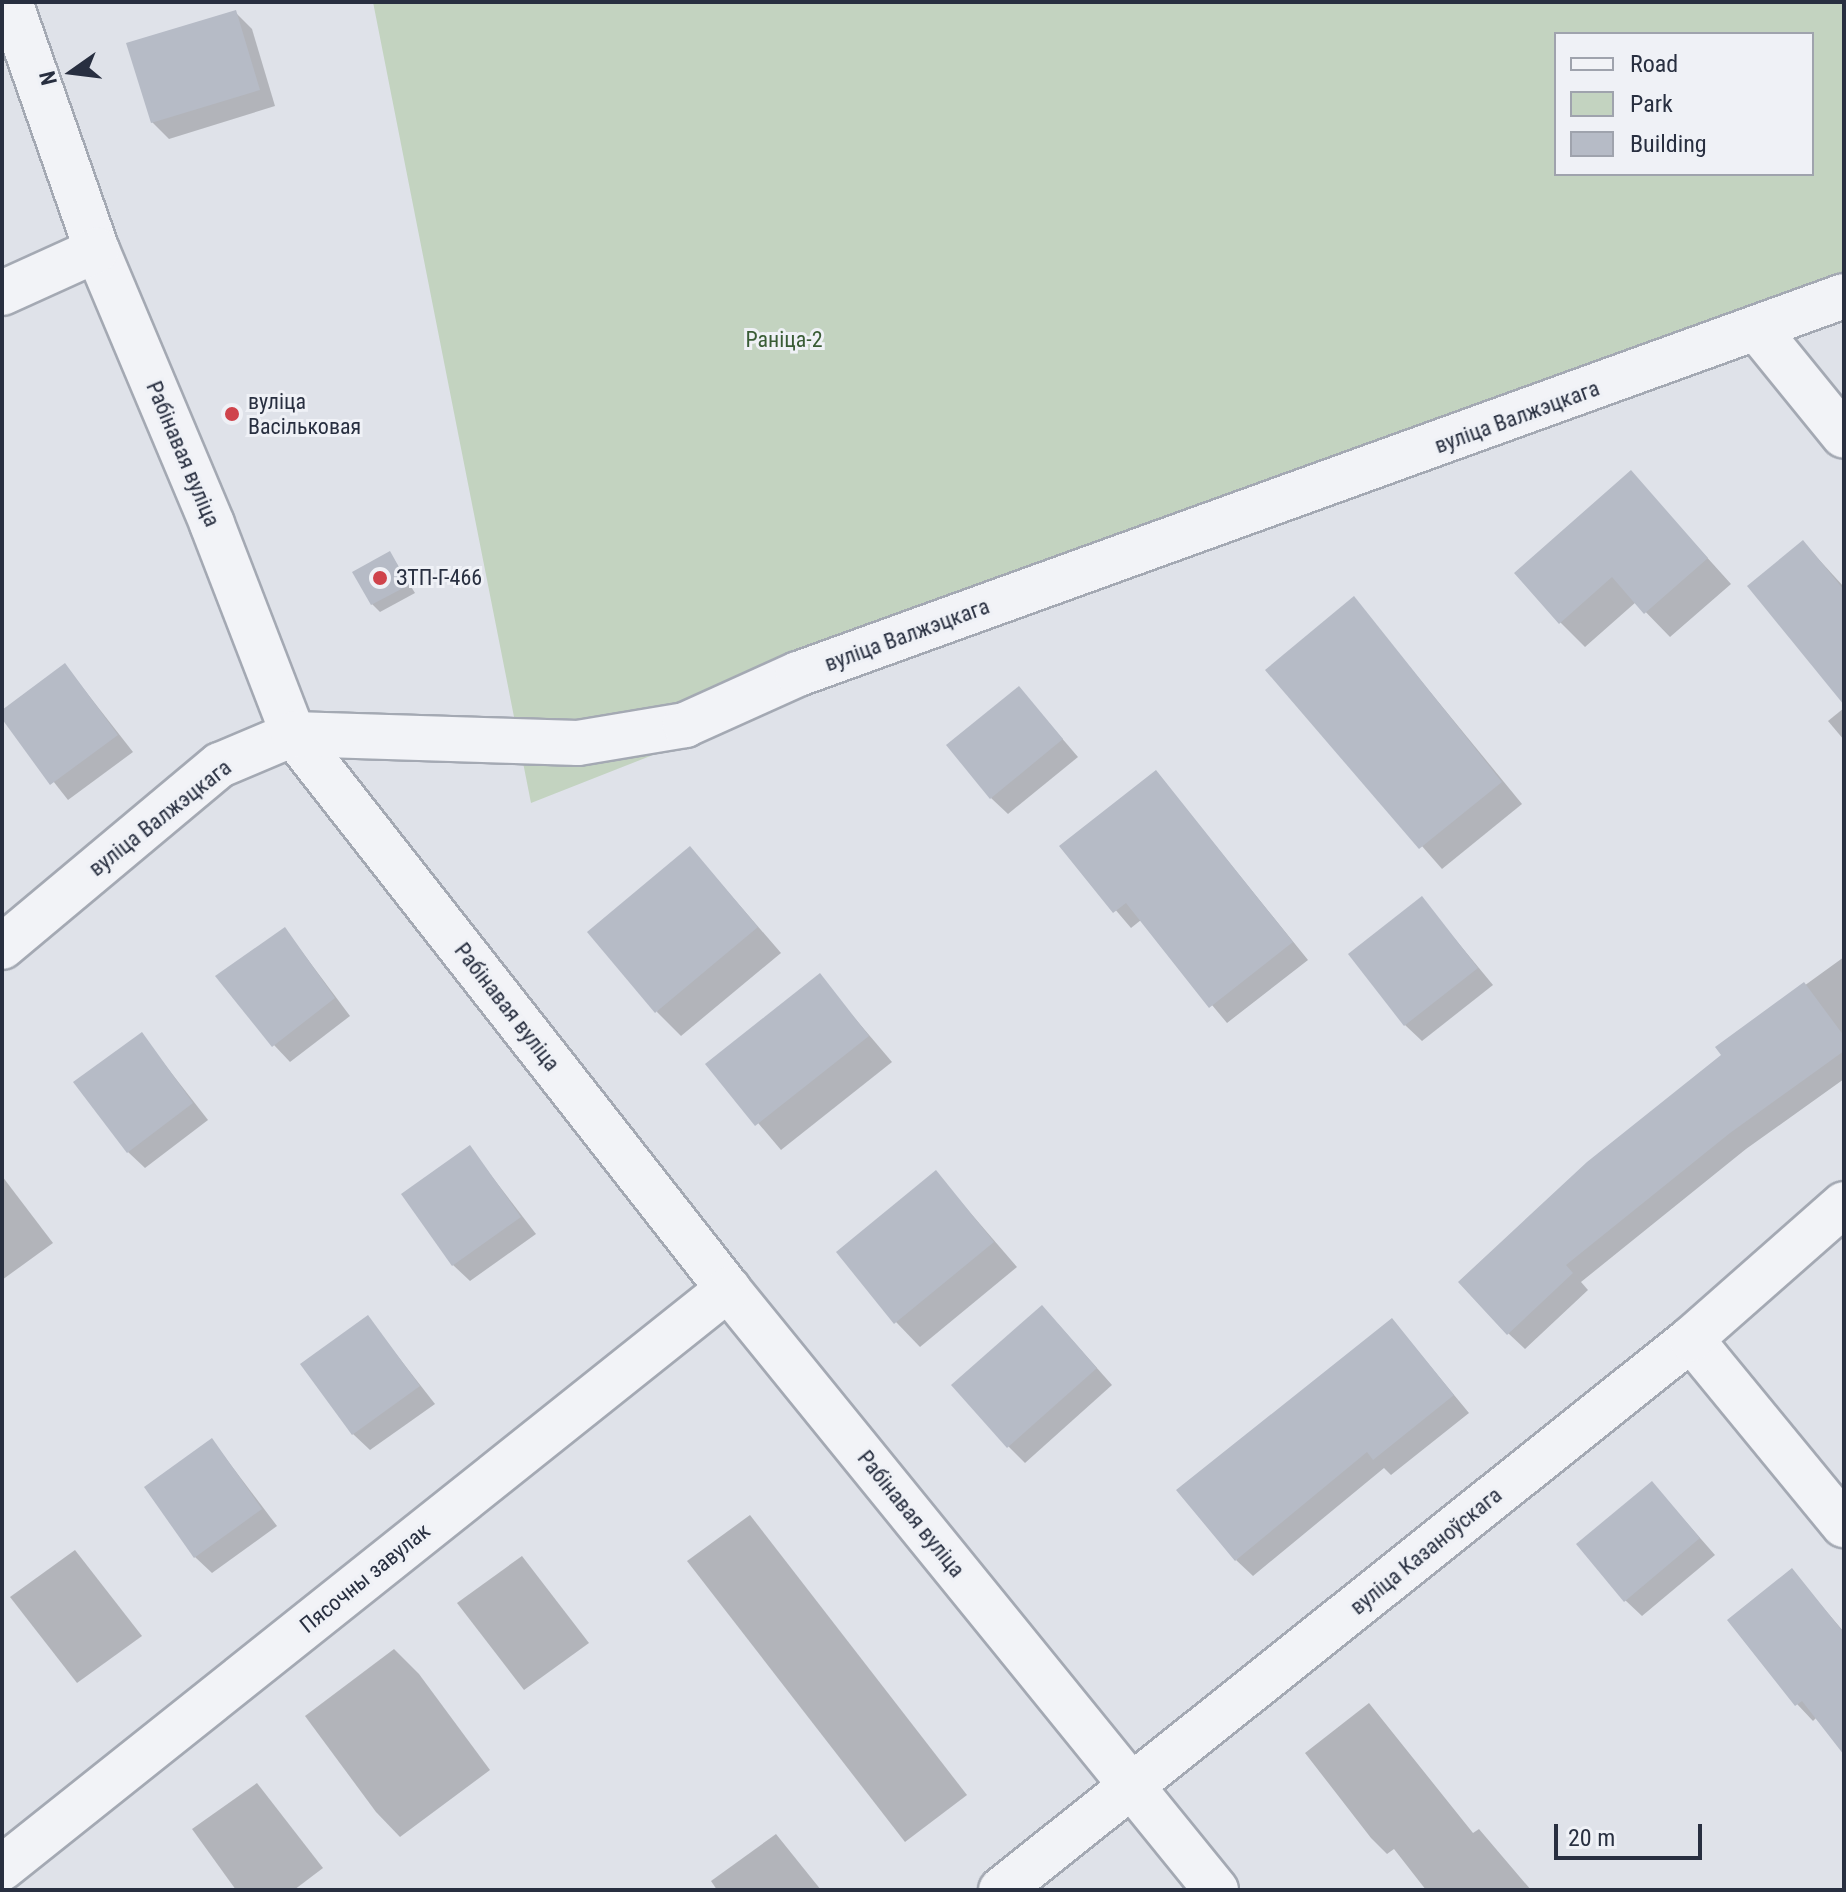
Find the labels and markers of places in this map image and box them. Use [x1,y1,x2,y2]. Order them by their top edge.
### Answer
place label: вуліца Васільковая [248,388,361,440]
marker: вуліца Васільковая [223,405,241,423]
place label: ЗТП-Г-466 [396,565,482,591]
marker: ЗТП-Г-466 [371,569,389,587]

